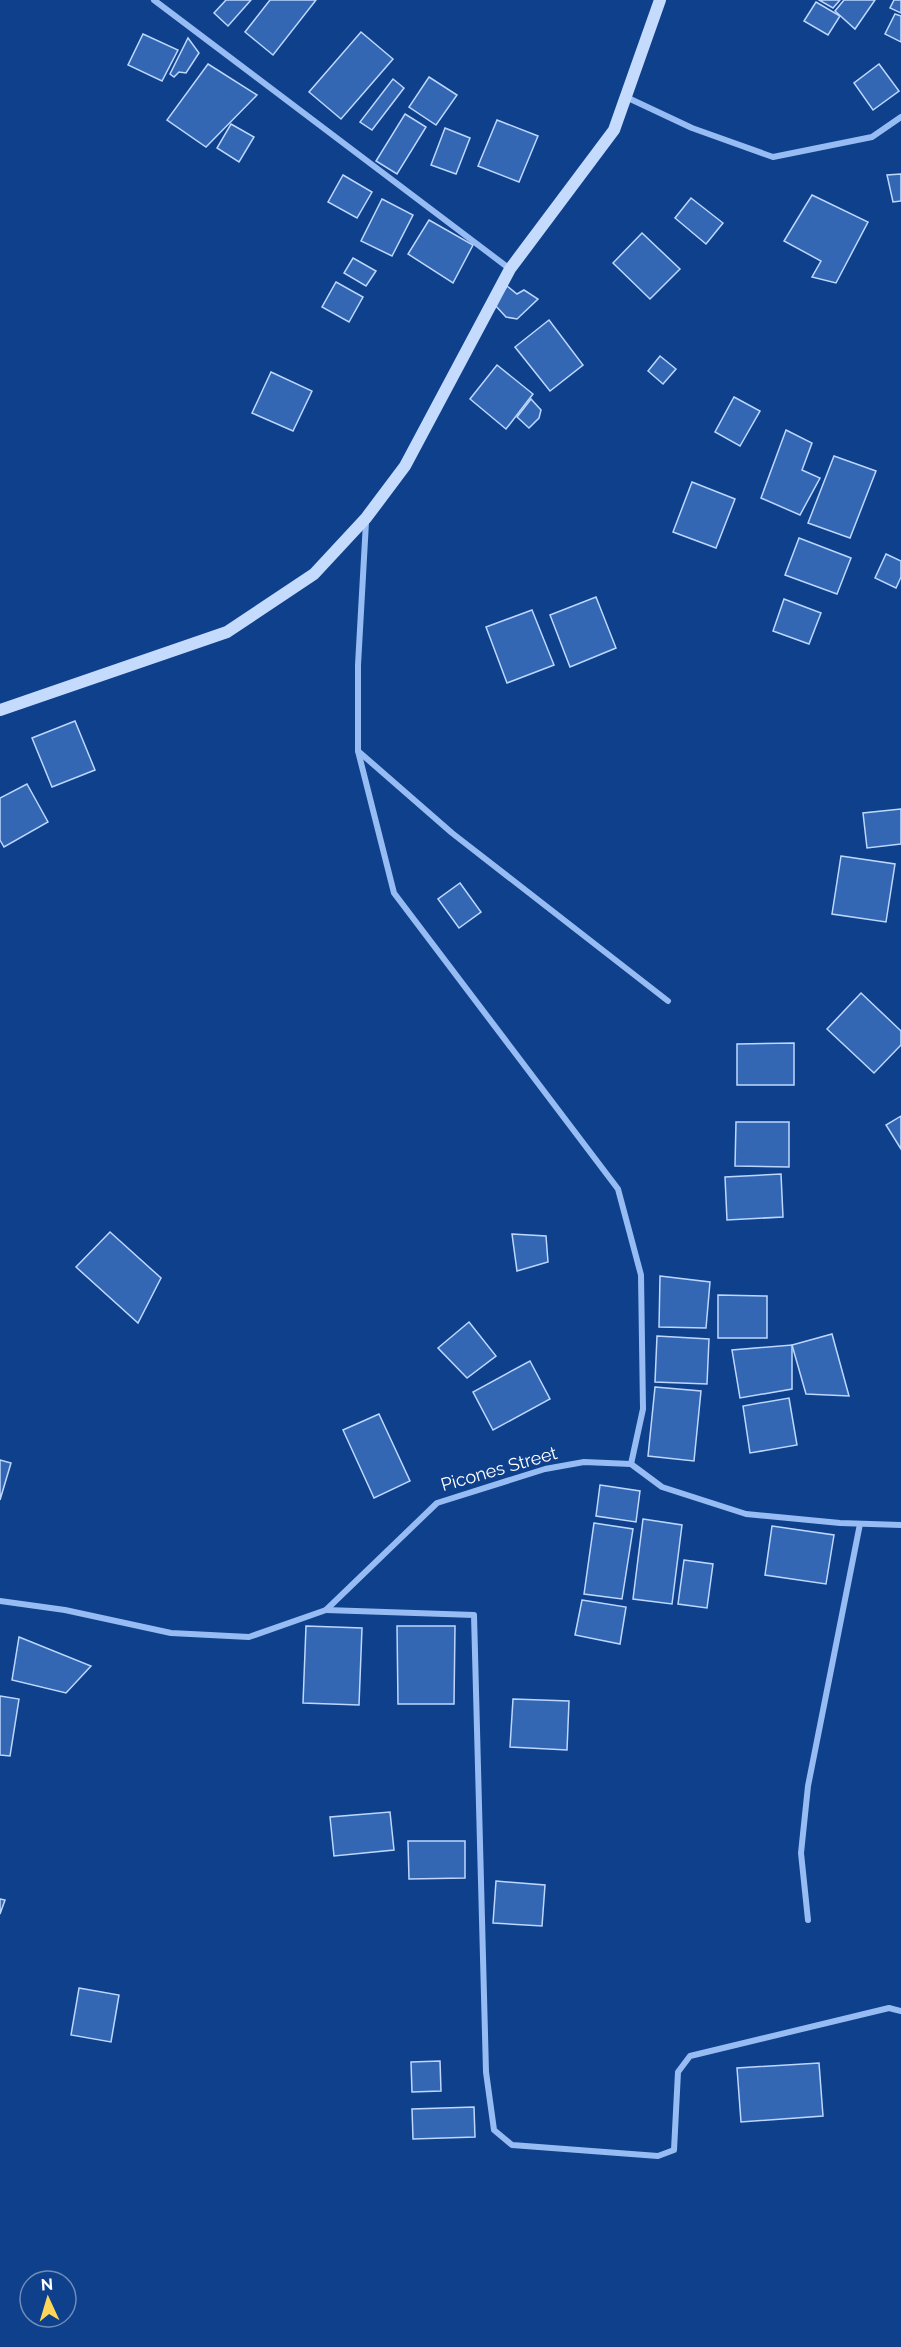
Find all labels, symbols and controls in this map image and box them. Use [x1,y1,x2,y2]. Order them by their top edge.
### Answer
street label: Picones Street [438,1442,559,1495]
north arrow [18,2269,78,2329]
text: N [40,2275,54,2294]

